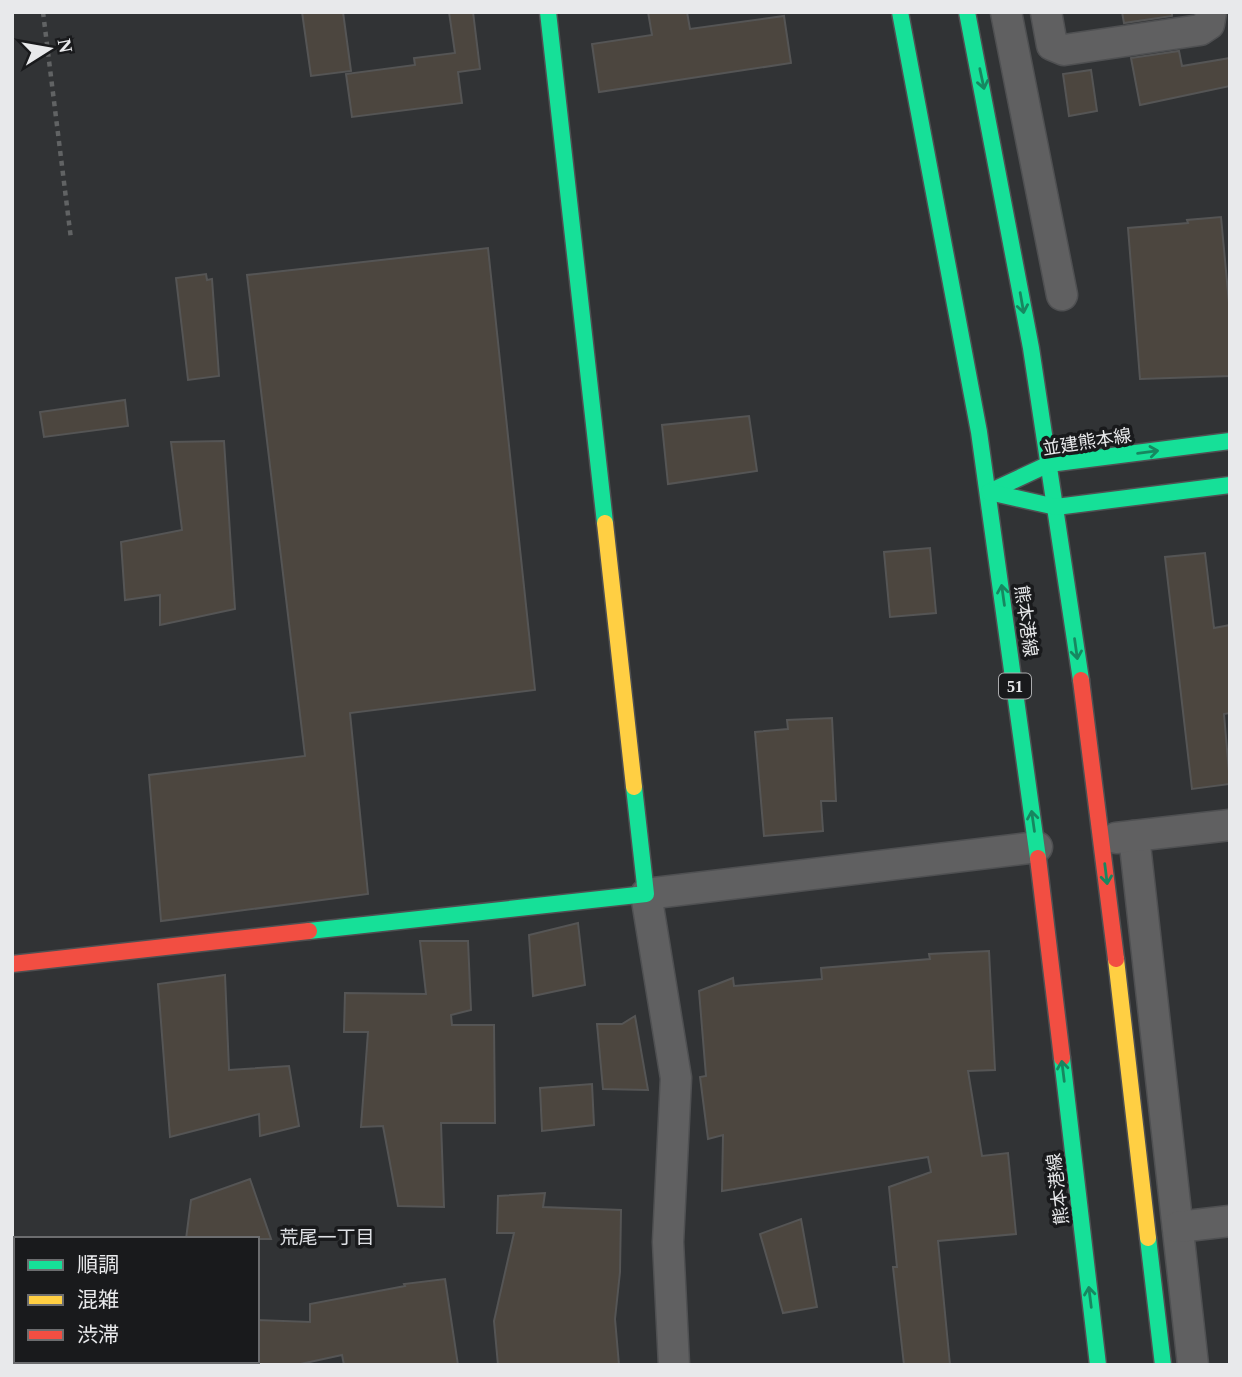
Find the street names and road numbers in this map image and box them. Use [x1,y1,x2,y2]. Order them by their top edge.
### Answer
street label: 並建熊本線 [1041,425,1133,459]
street label: 熊本港線 [1011,584,1041,658]
road number: 51 [999,674,1031,698]
street label: 熊本港線 [1044,1152,1072,1226]

